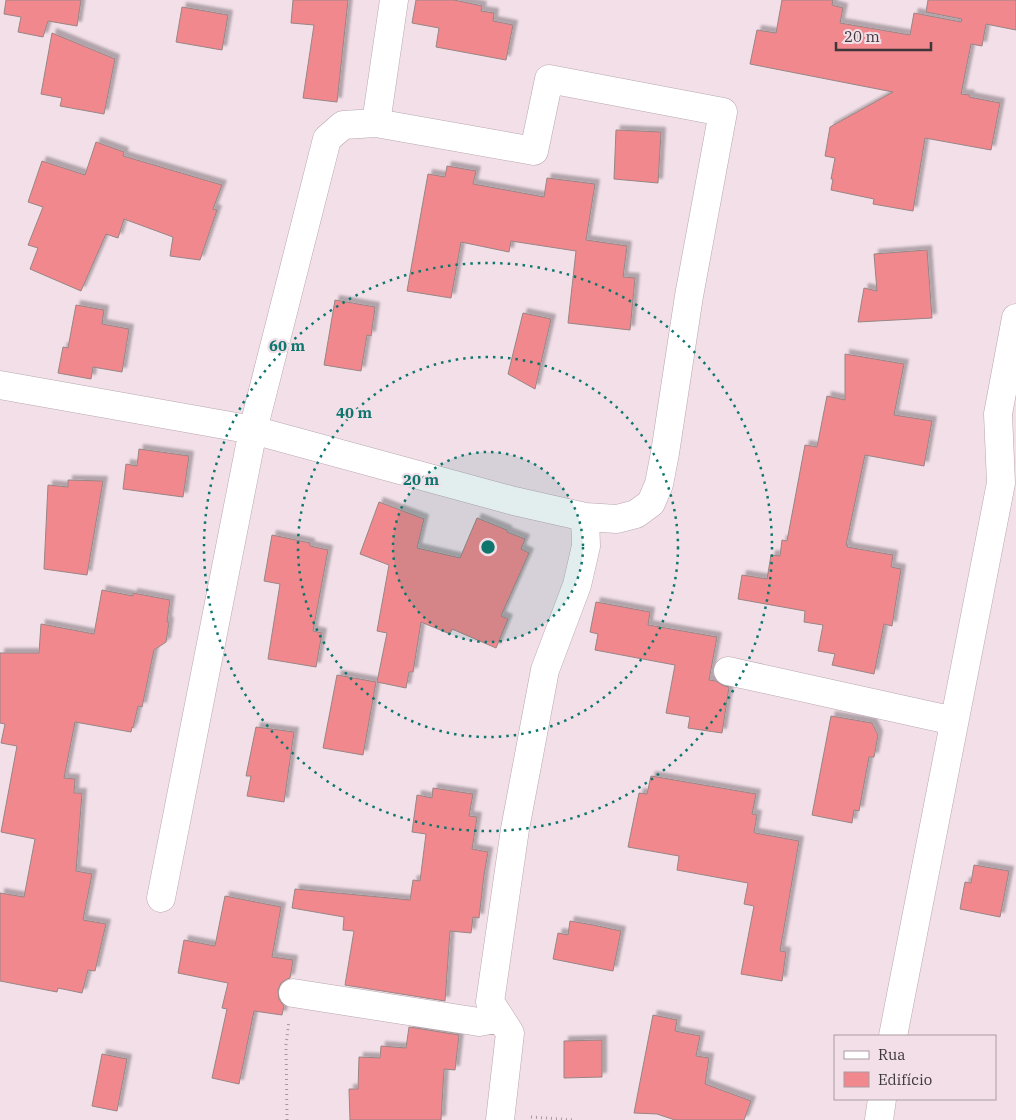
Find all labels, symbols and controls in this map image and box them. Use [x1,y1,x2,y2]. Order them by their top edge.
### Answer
scale bar [836,20,931,52]
text: 20 m [844,27,880,46]
text: 60 m [269,336,305,355]
text: 40 m [336,403,372,422]
text: 20 m [403,470,439,489]
centre of rings [479,538,497,556]
legend [834,1035,996,1100]
text: Rua [878,1045,905,1064]
text: Edifício [878,1070,932,1089]

